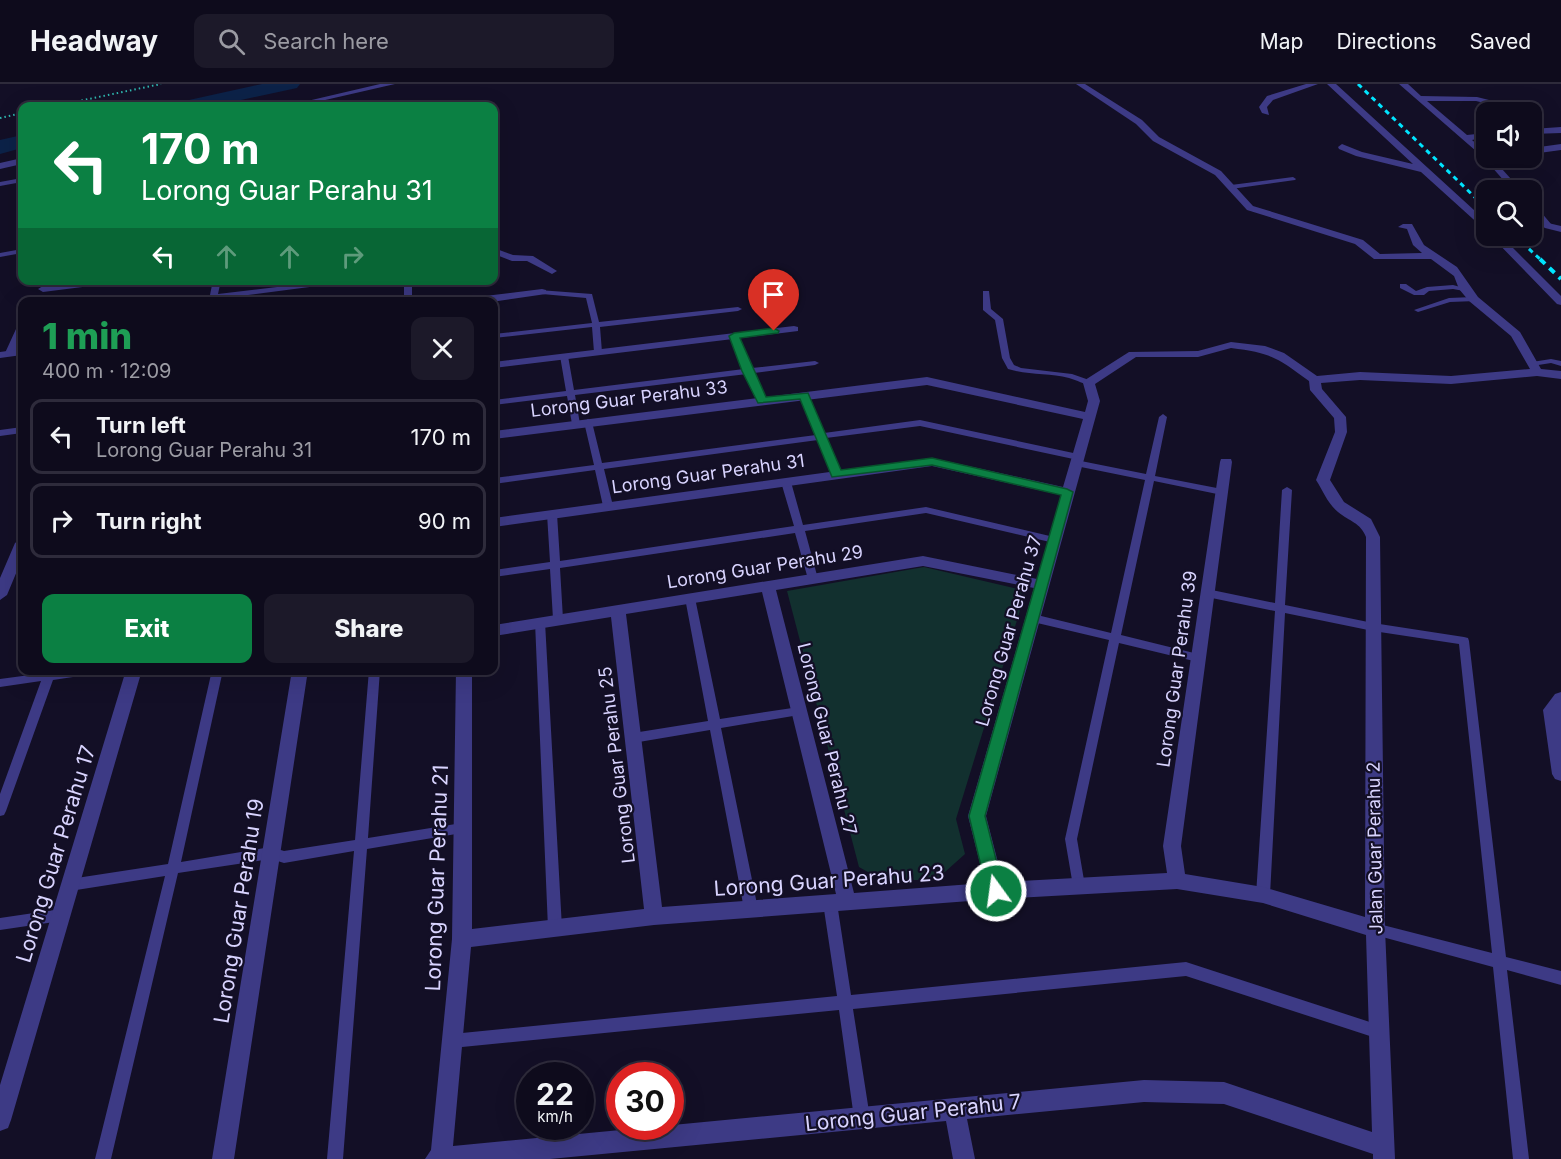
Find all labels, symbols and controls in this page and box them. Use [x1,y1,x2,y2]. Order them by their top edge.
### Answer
search box [194,14,614,68]
text: Headway [30,24,158,58]
icon: search [215,25,248,58]
text: Search here [263,28,389,54]
text: Map [1260,29,1303,54]
text: Directions [1336,29,1437,54]
text: Saved [1470,29,1531,54]
map controls [1476,102,1542,246]
button: sound [1476,102,1542,168]
text: 170 m [141,123,259,174]
icon: left [42,126,120,204]
text: Lorong Guar Perahu 31 [141,174,433,207]
button: search [1476,180,1542,246]
icon: left [147,240,180,273]
icon: ahead [210,240,243,273]
icon: ahead [273,240,306,273]
icon: right [336,240,369,273]
pin [748,269,799,331]
icon: arrive [757,278,790,311]
text: 1 min [42,314,132,358]
button: close [411,317,474,380]
text: 400 m · 12:09 [42,359,171,383]
street label: Lorong Guar Perahu 33 [529,376,729,421]
text: Turn left [96,412,186,438]
icon: left [45,420,78,453]
text: 170 m [411,424,471,450]
text: Lorong Guar Perahu 31 [96,438,312,462]
street label: Lorong Guar Perahu 31 [610,450,806,497]
icon: right [45,504,78,537]
text: Turn right [96,508,202,534]
text: 90 m [418,508,471,534]
street label: Lorong Guar Perahu 37 [971,533,1046,729]
street label: Lorong Guar Perahu 29 [665,541,864,592]
street label: Lorong Guar Perahu 39 [1152,569,1201,769]
button: Exit [42,594,252,663]
button: Share [264,594,474,663]
street label: Lorong Guar Perahu 27 [793,641,862,837]
street label: Lorong Guar Perahu 25 [594,665,639,865]
street label: Lorong Guar Perahu 17 [11,742,100,966]
street label: Jalan Guar Perahu 2 [1362,762,1387,935]
street label: Lorong Guar Perahu 21 [420,764,453,992]
street label: Lorong Guar Perahu 19 [208,797,269,1025]
position arrow [964,859,1028,923]
street label: Lorong Guar Perahu 23 [713,860,945,901]
speed limit sign: 30 [606,1062,684,1140]
text: 22 [536,1076,574,1112]
street label: Lorong Guar Perahu 7 [804,1089,1022,1136]
text: km/h [537,1107,573,1126]

